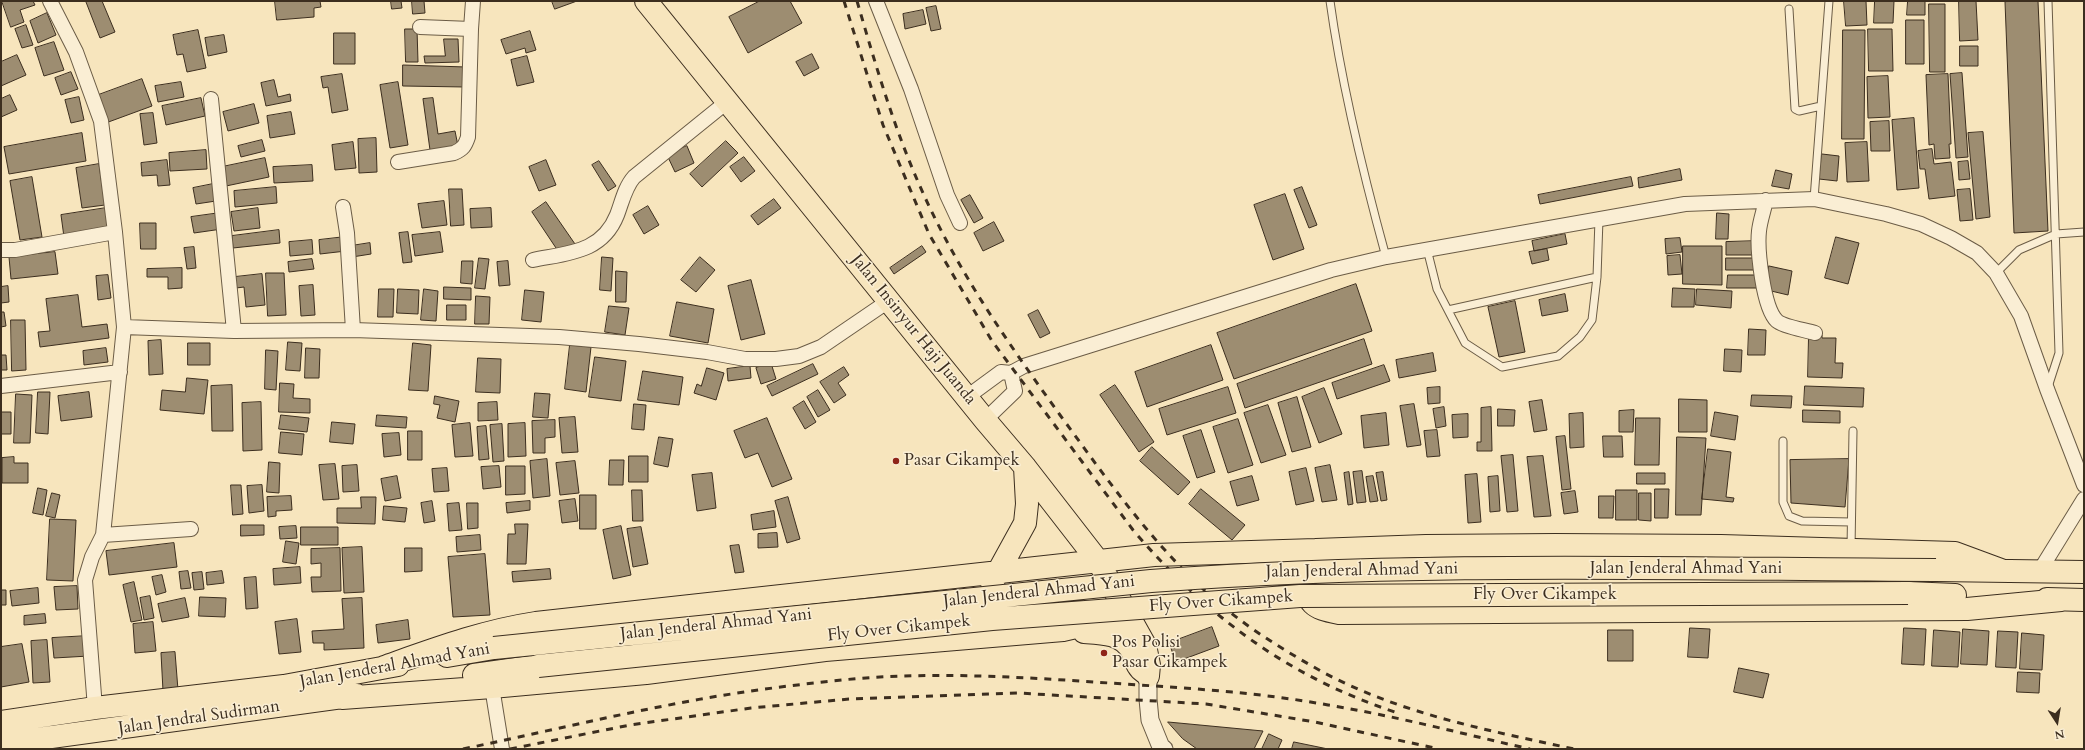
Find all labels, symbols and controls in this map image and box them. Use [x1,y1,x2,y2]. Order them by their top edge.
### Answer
street label: Jalan Insinyur Haji Juanda [846,251,980,409]
place label: Pasar Cikampek [904,451,1020,471]
marker: Pasar Cikampek [891,456,901,466]
street label: Jalan Jenderal Ahmad Yani [1266,559,1458,583]
street label: Jalan Jenderal Ahmad Yani [1590,559,1782,579]
street label: Jalan Jenderal Ahmad Yani [942,572,1136,612]
street label: Fly Over Cikampek [1473,585,1617,605]
street label: Fly Over Cikampek [1149,587,1293,617]
street label: Jalan Jenderal Ahmad Yani [619,605,813,645]
street label: Fly Over Cikampek [826,611,972,647]
place label: Pos Polisi Pasar Cikampek [1112,633,1228,673]
street label: Jalan Jenderal Ahmad Yani [298,639,492,693]
marker: Pos Polisi Pasar Cikampek [1099,648,1109,658]
street label: Jalan Jendral Sudirman [117,697,281,739]
north arrow [2037,702,2077,742]
text: N [2053,726,2066,743]

